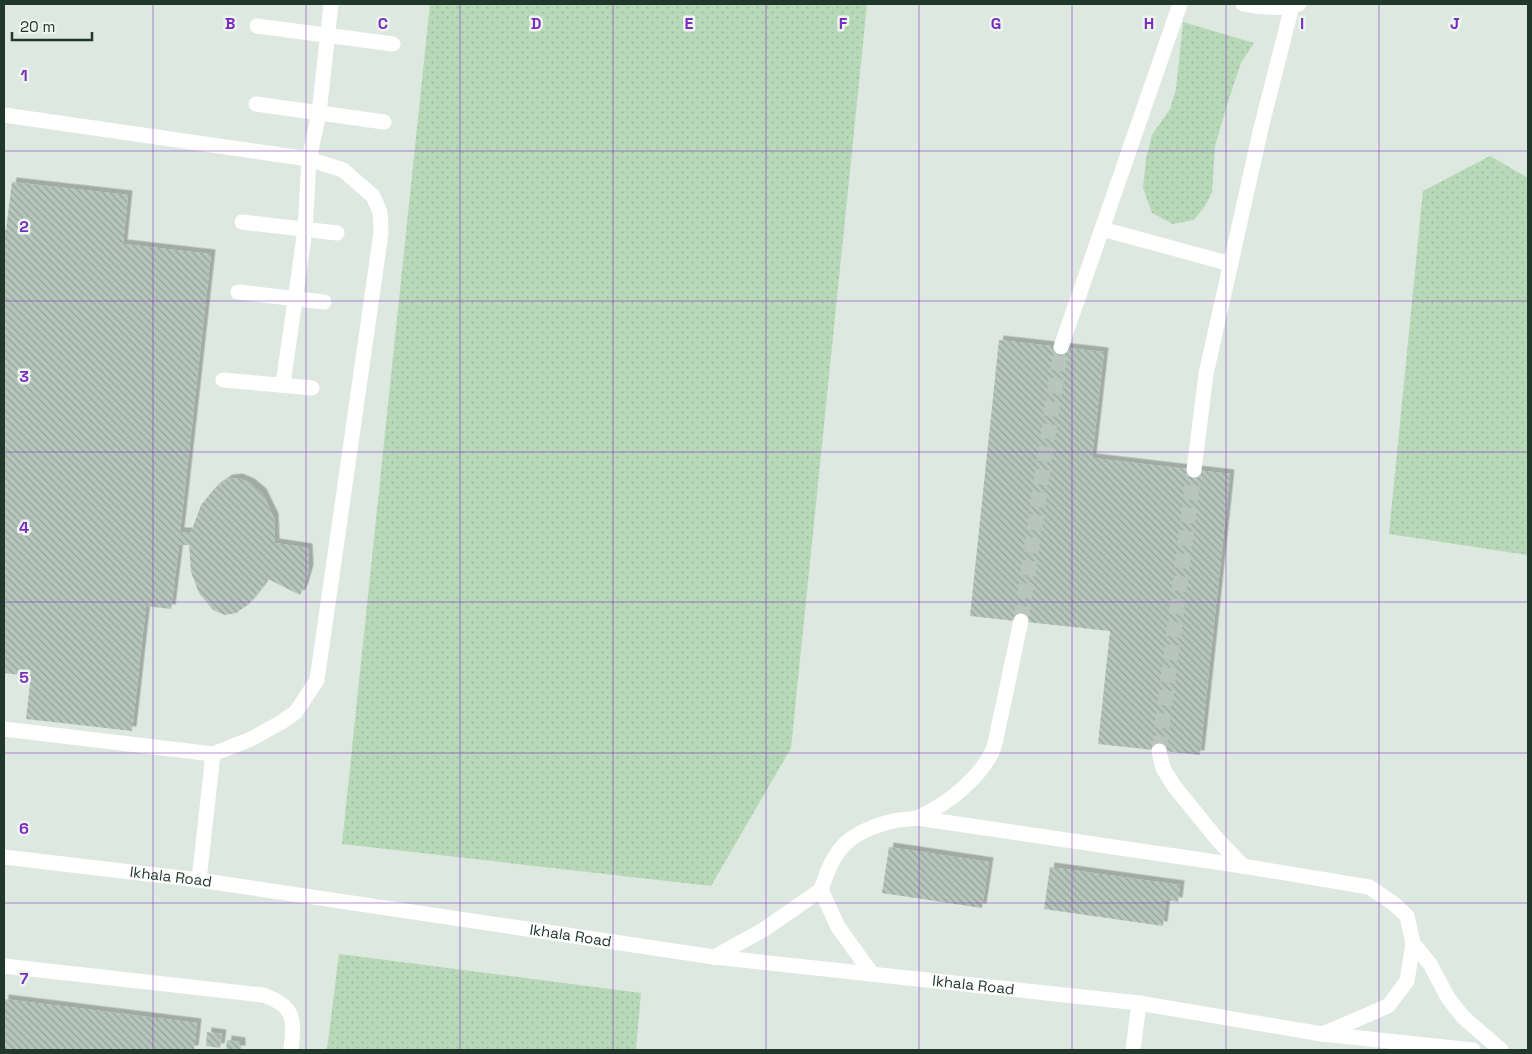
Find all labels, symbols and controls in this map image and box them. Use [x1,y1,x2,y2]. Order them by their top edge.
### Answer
scale bar [12,10,92,42]
text: B [225,13,235,34]
text: C [378,13,388,34]
text: D [531,13,541,34]
text: E [685,13,694,34]
text: F [839,13,848,34]
text: G [991,13,1001,34]
text: H [1144,13,1154,34]
text: I [1300,13,1304,34]
text: J [1450,13,1460,34]
text: 20 m [20,17,55,36]
text: 1 [20,65,28,86]
text: 2 [19,216,29,237]
text: 3 [19,366,29,387]
text: 4 [19,517,29,538]
text: 5 [19,667,29,688]
text: 6 [19,818,29,839]
street label: Ikhala Road [129,862,213,891]
street label: Ikhala Road [528,920,613,951]
text: 7 [20,968,29,989]
street label: Ikhala Road [931,971,1016,998]

